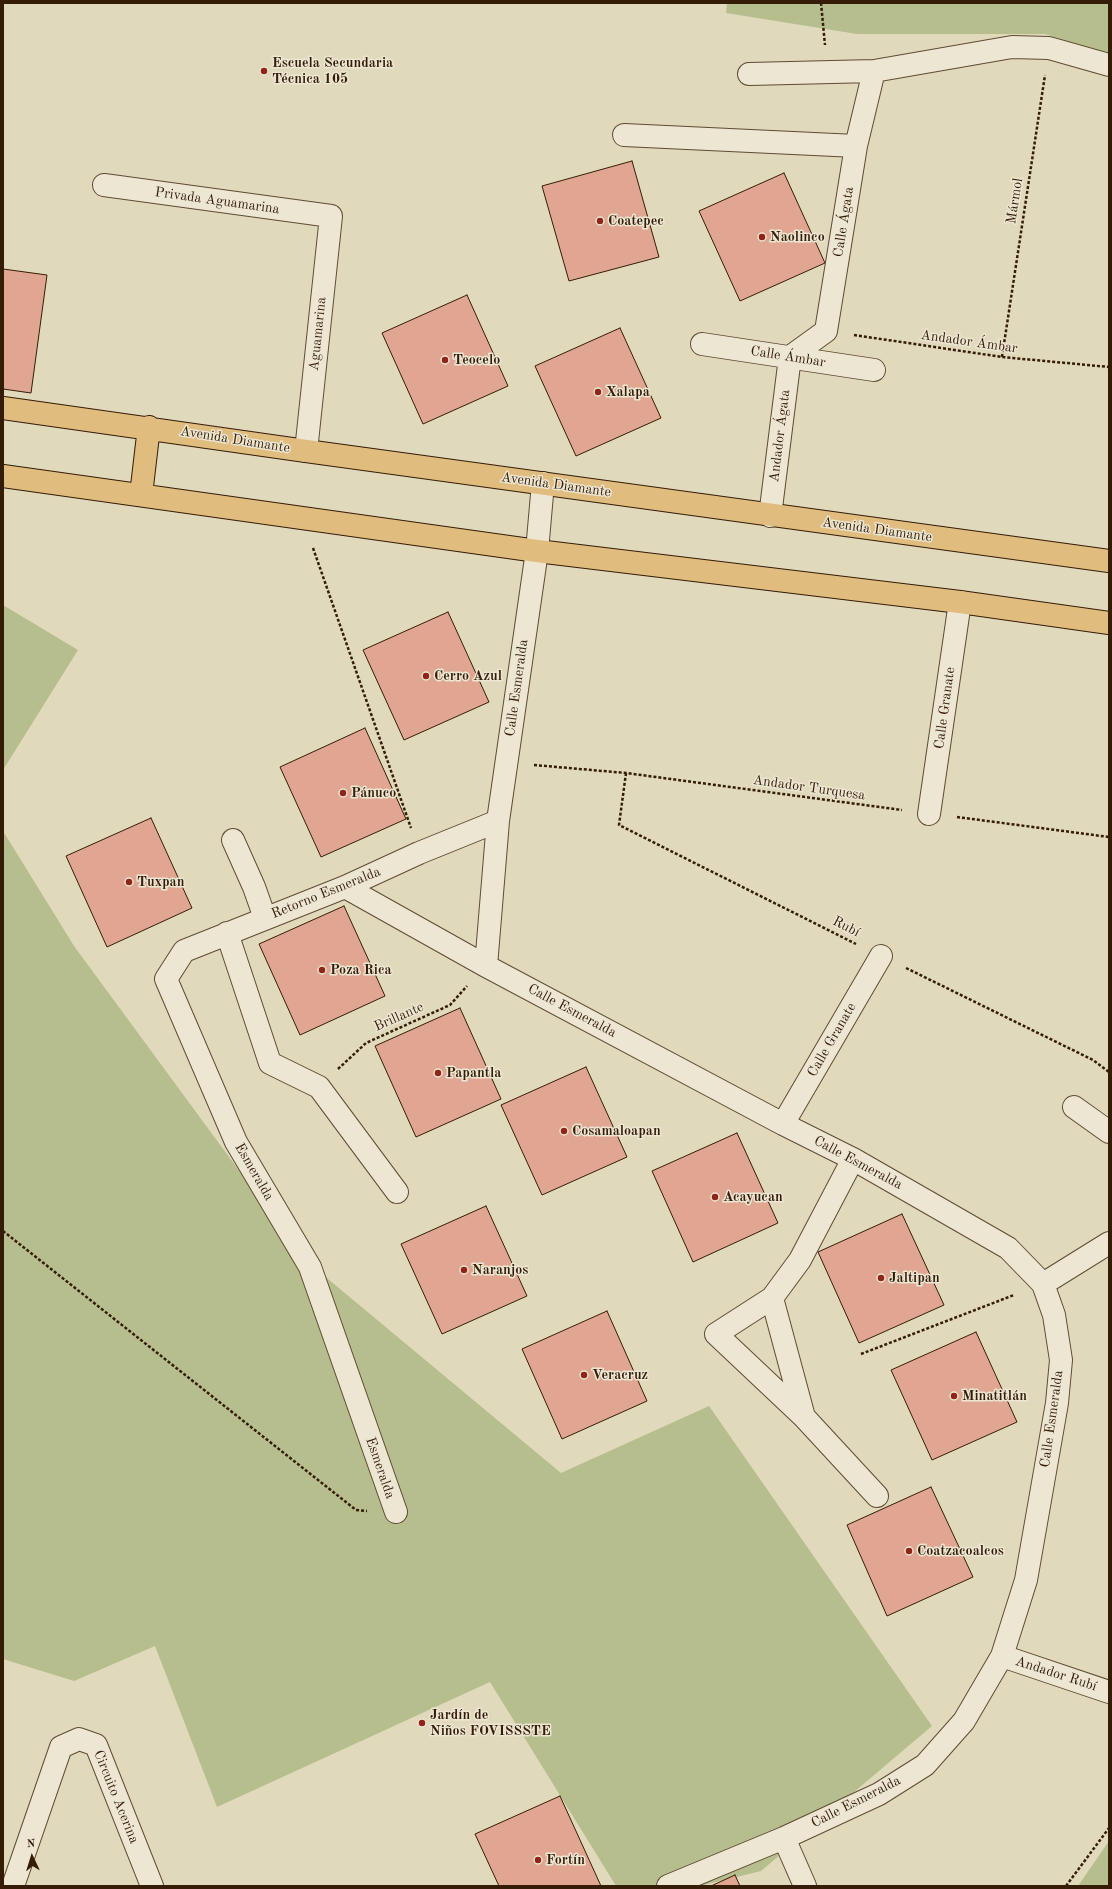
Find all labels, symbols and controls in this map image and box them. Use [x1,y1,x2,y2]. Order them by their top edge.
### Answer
place label: Escuela Secundaria Técnica 105 [272,55,393,88]
marker: Escuela Secundaria Técnica 105 [259,66,269,76]
street label: Mármol [1003,177,1027,225]
street label: Privada Aguamarina [154,184,280,218]
street label: Calle Ágata [830,186,858,258]
place label: Coatepec [608,213,664,229]
marker: Coatepec [595,216,605,226]
place label: Naolinco [770,229,825,245]
marker: Naolinco [757,232,767,242]
street label: Aguamarina [306,296,330,372]
street label: Andador Ámbar [919,327,1019,357]
street label: Calle Ámbar [749,343,827,371]
place label: Teocelo [453,352,500,368]
marker: Teocelo [440,355,450,365]
place label: Xalapa [606,384,650,400]
marker: Xalapa [593,387,603,397]
street label: Andador Ágata [766,389,794,483]
street label: Avenida Diamante [179,423,291,457]
street label: Avenida Diamante [500,469,612,501]
street label: Avenida Diamante [821,514,933,546]
street label: Calle Esmeralda [502,638,532,738]
street label: Calle Granate [931,666,959,750]
place label: Cerro Azul [434,668,502,684]
marker: Cerro Azul [421,671,431,681]
street label: Andador Turquesa [752,772,866,804]
place label: Pánuco [351,785,396,801]
marker: Pánuco [338,788,348,798]
street label: Retorno Esmeralda [269,863,383,923]
place label: Tuxpan [137,874,185,890]
marker: Tuxpan [124,877,134,887]
street label: Rubí [830,913,862,941]
place label: Poza Rica [330,962,392,978]
marker: Poza Rica [317,965,327,975]
street label: Calle Esmeralda [525,981,619,1041]
street label: Brillante [372,999,426,1035]
street label: Calle Granate [804,1000,860,1080]
place label: Papantla [446,1065,501,1081]
marker: Papantla [433,1068,443,1078]
place label: Cosamaloapan [572,1123,661,1139]
marker: Cosamaloapan [559,1126,569,1136]
street label: Calle Esmeralda [811,1133,905,1193]
street label: Esmeralda [231,1140,277,1204]
place label: Acayucan [723,1189,783,1205]
marker: Acayucan [710,1192,720,1202]
place label: Naranjos [472,1262,528,1278]
marker: Naranjos [459,1265,469,1275]
place label: Jaltipan [889,1270,940,1286]
marker: Jaltipan [876,1273,886,1283]
place label: Veracruz [592,1367,648,1383]
street label: Calle Esmeralda [1037,1369,1067,1469]
marker: Veracruz [579,1370,589,1380]
place label: Minatitlán [962,1388,1027,1404]
marker: Minatitlán [949,1391,959,1401]
street label: Esmeralda [362,1435,398,1501]
place label: Coatzacoalcos [917,1543,1004,1559]
marker: Coatzacoalcos [904,1546,914,1556]
street label: Andador Rubí [1013,1653,1099,1695]
place label: Jardín de Niños FOVISSSTE [430,1707,551,1740]
marker: Jardín de Niños FOVISSSTE [417,1718,427,1728]
street label: Circuito Acerina [90,1748,142,1846]
street label: Calle Esmeralda [808,1772,904,1832]
north arrow [12,1837,52,1877]
text: N [27,1839,36,1850]
place label: Fortín [546,1852,585,1868]
marker: Fortín [533,1855,543,1865]

